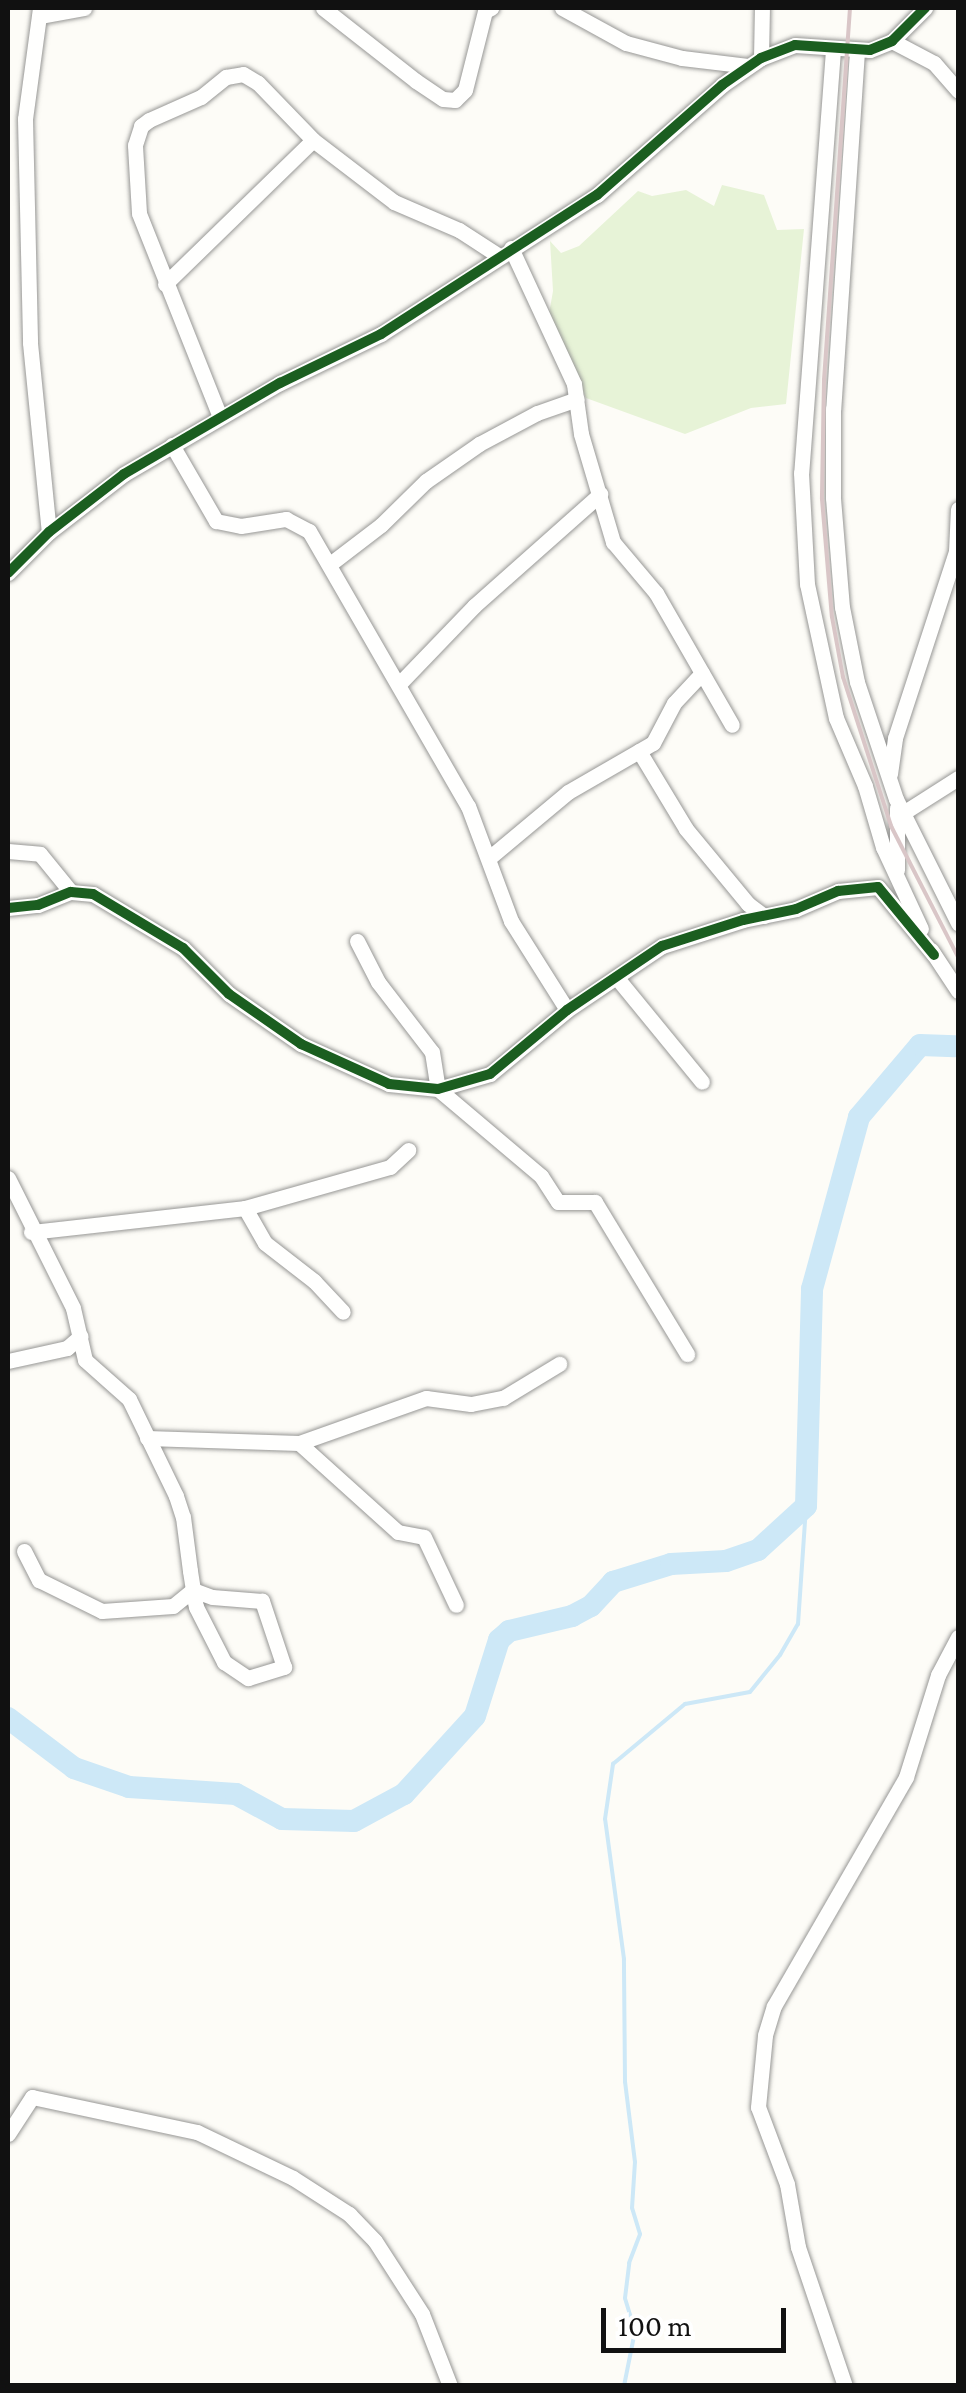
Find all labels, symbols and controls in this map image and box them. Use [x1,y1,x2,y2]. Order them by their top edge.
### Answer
scale bar [606,2288,791,2350]
text: 100 m [618,2309,692,2342]

